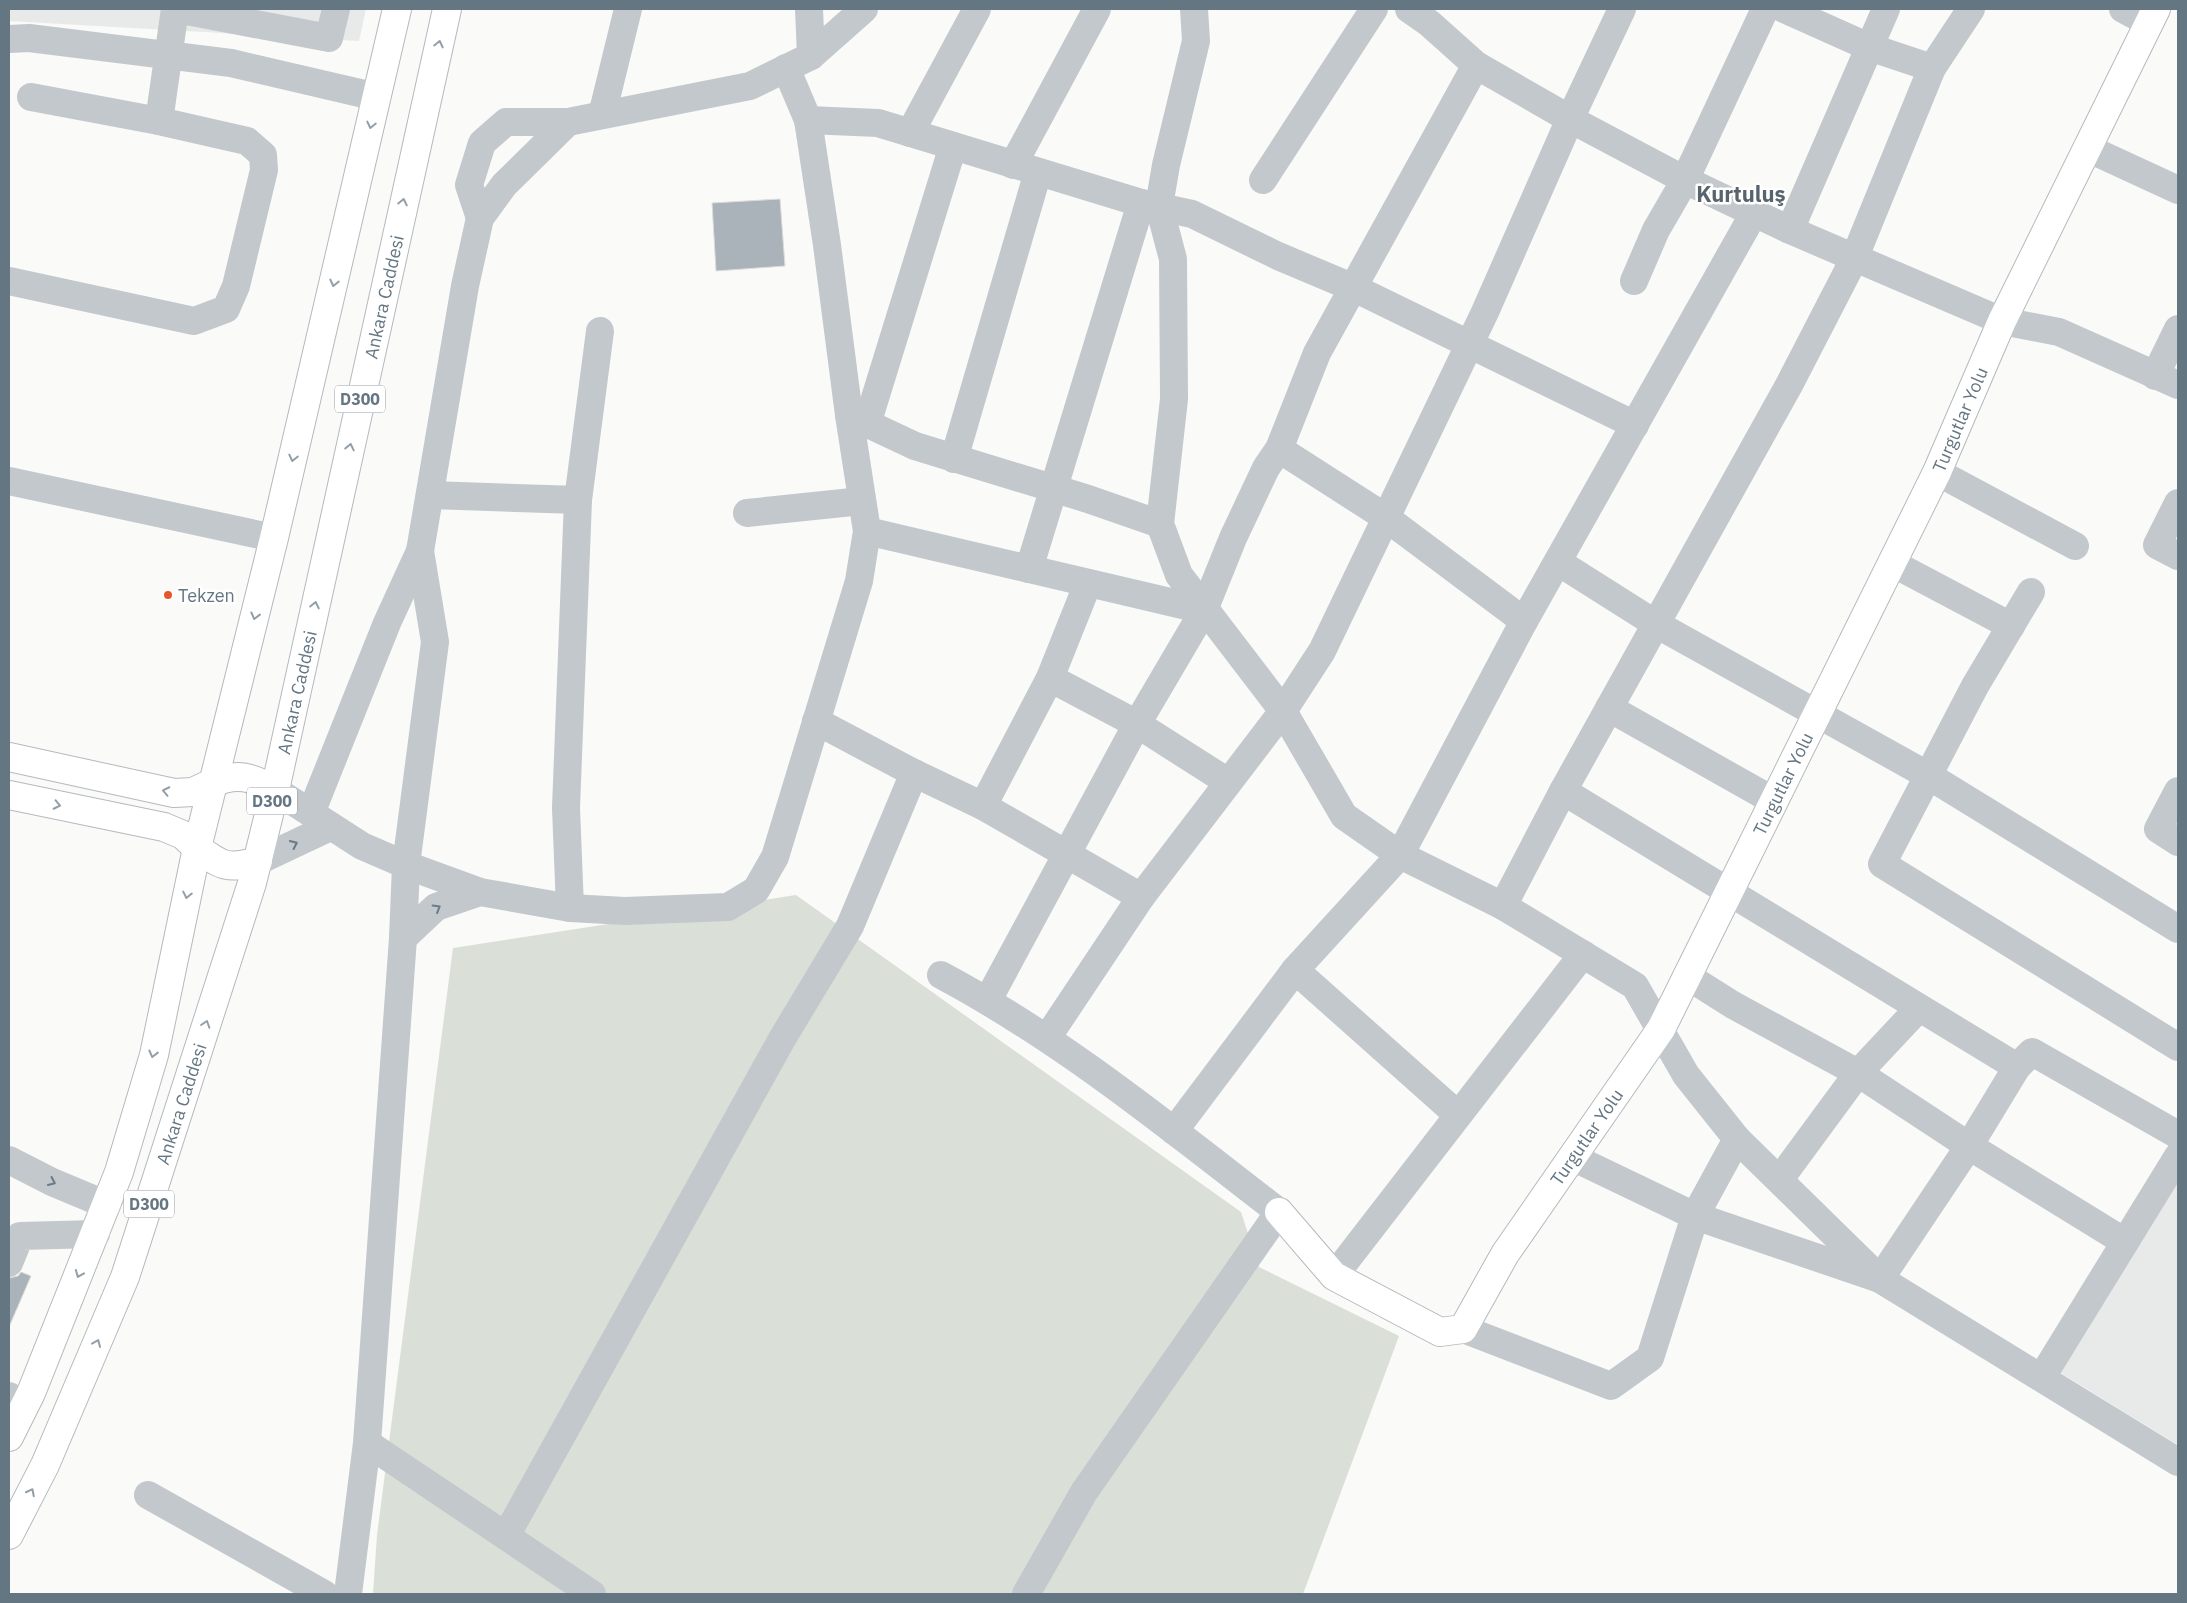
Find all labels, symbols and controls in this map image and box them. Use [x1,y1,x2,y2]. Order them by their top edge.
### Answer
one-way arrow [433,39,444,48]
one-way arrow [366,120,377,129]
district label: Kurtuluş [1696,179,1786,208]
one-way arrow [397,198,408,207]
street label: Ankara Caddesi [359,233,408,361]
one-way arrow [329,278,340,287]
street label: Turgutlar Yolu [1927,363,1992,476]
road number: D300 [335,386,385,412]
one-way arrow [344,442,355,451]
one-way arrow [288,454,299,463]
place label: Tekzen [178,584,235,607]
marker: Tekzen [162,589,174,601]
one-way arrow [309,601,320,610]
one-way arrow [250,612,261,620]
street label: Ankara Caddesi [272,628,321,756]
street label: Turgutlar Yolu [1747,728,1818,839]
one-way arrow [161,787,170,797]
road number: D300 [247,788,297,814]
one-way arrow [52,799,61,810]
one-way arrow [289,840,298,850]
one-way arrow [182,891,193,900]
one-way arrow [432,905,441,915]
one-way arrow [201,1021,211,1029]
street label: Ankara Caddesi [151,1040,211,1167]
one-way arrow [148,1050,159,1059]
street label: Turgutlar Yolu [1545,1084,1628,1190]
one-way arrow [47,1176,56,1187]
road number: D300 [124,1190,174,1218]
one-way arrow [75,1269,85,1278]
one-way arrow [90,1339,101,1348]
one-way arrow [25,1488,35,1497]

